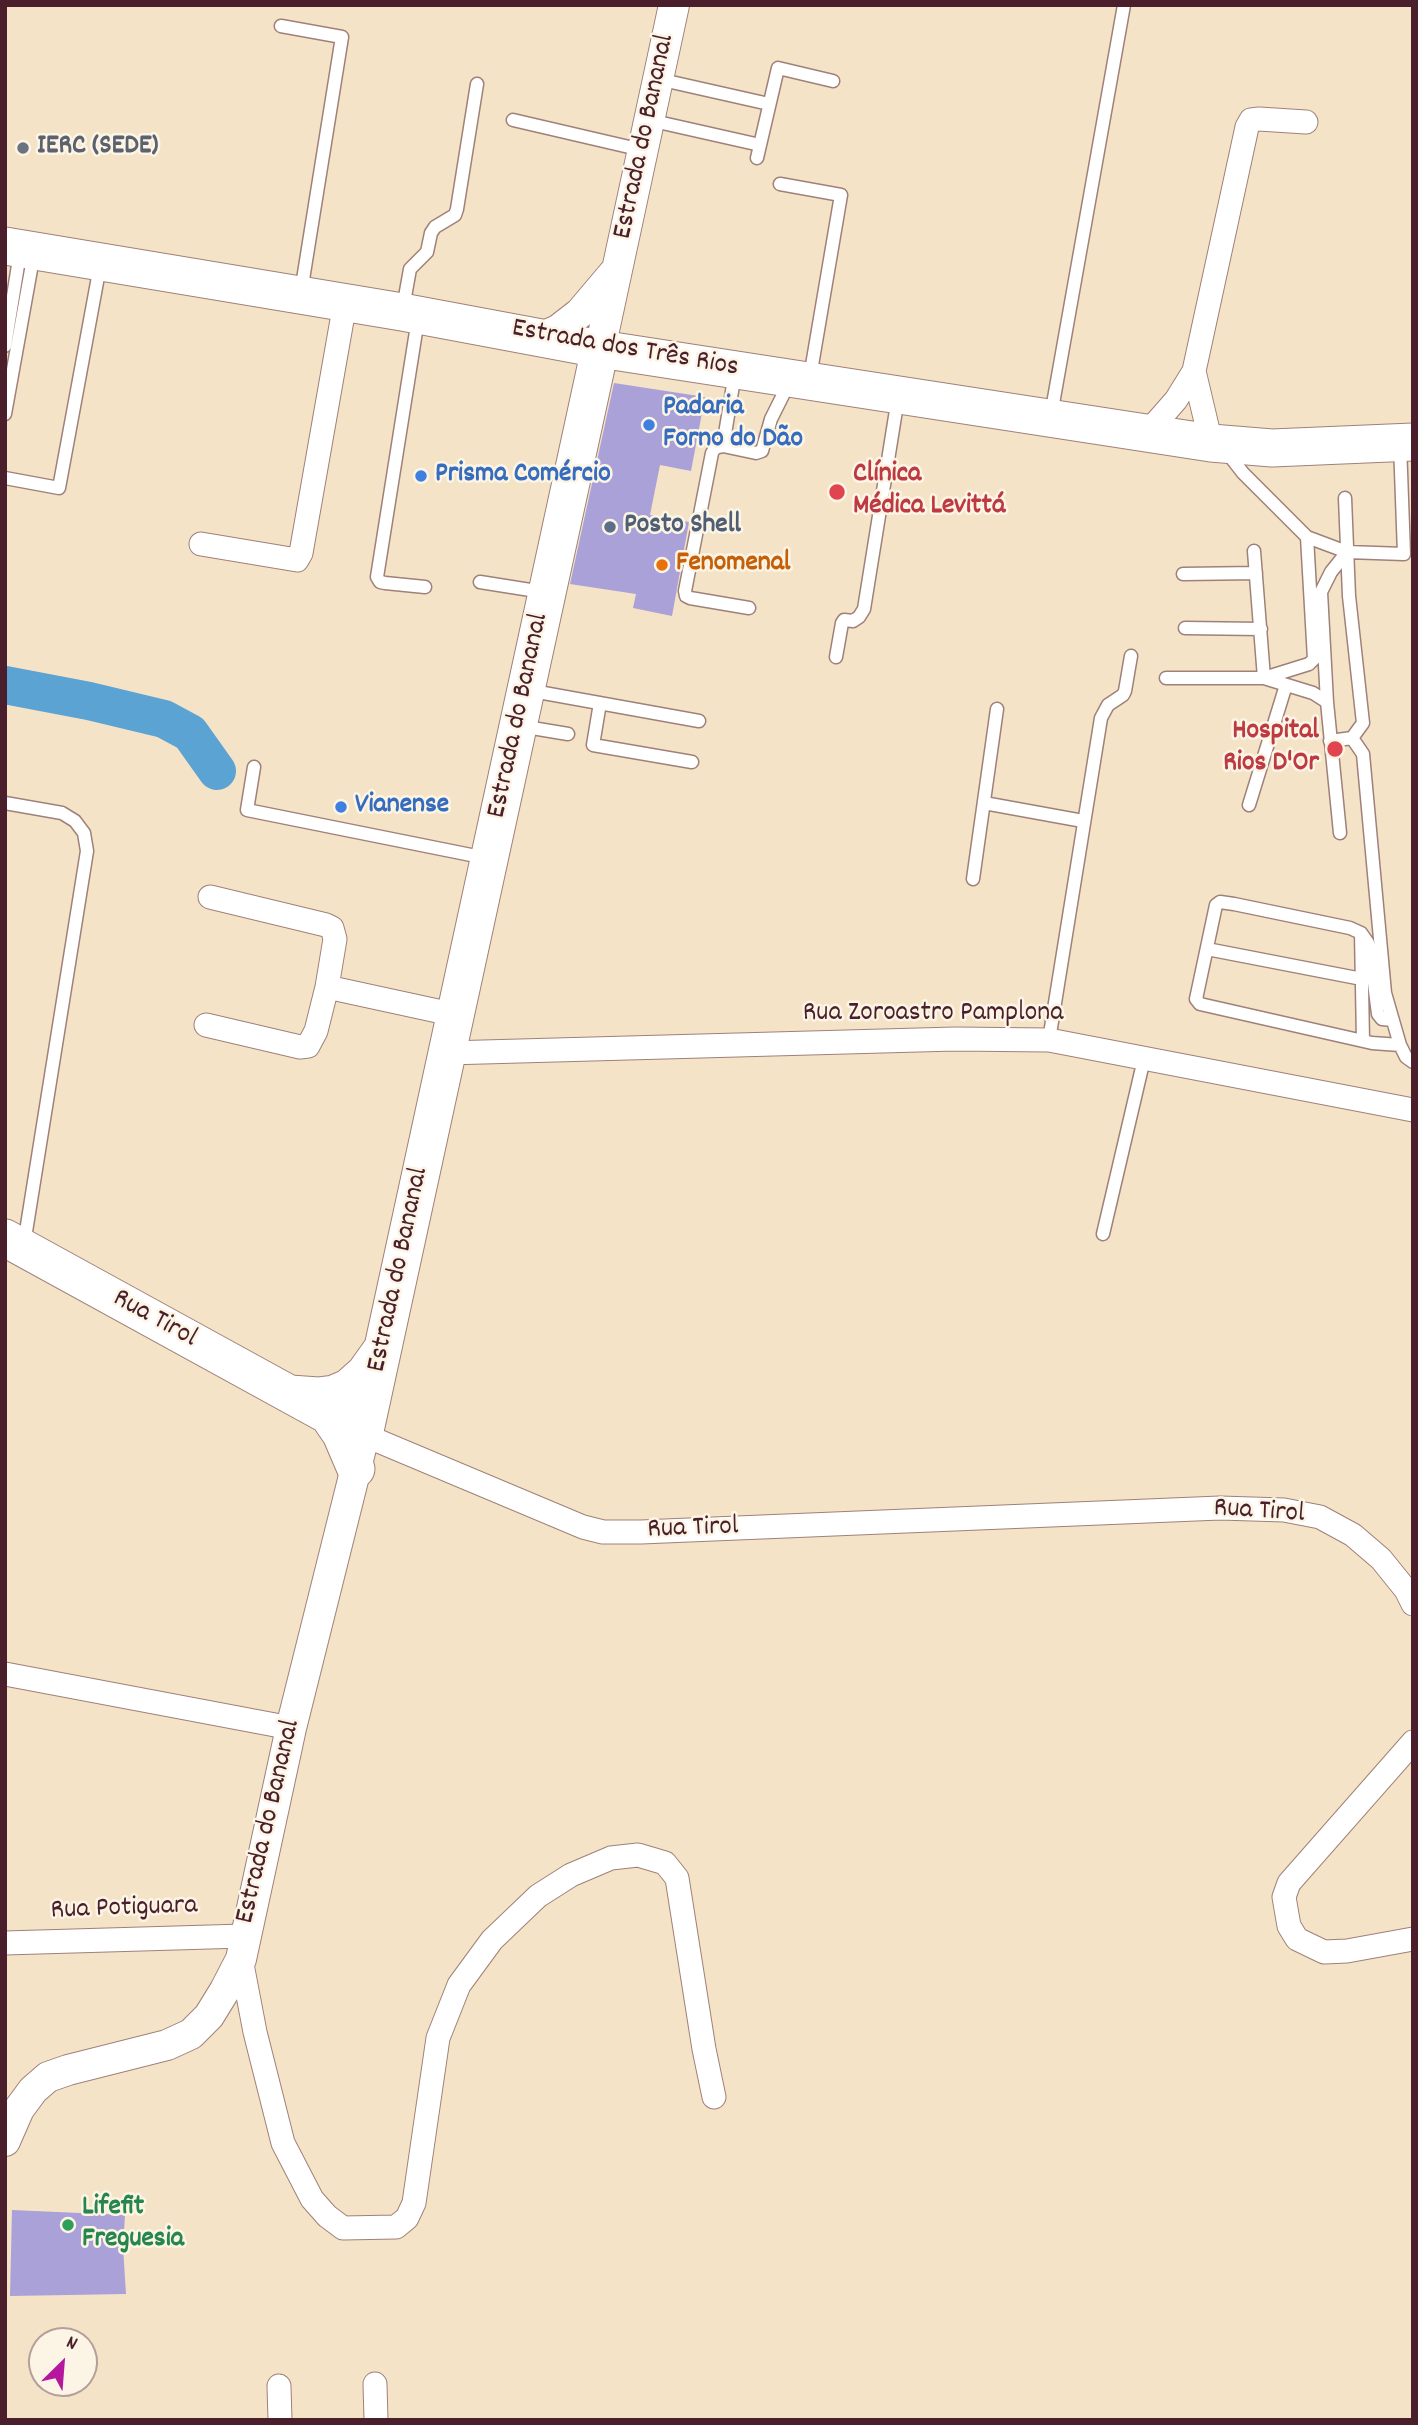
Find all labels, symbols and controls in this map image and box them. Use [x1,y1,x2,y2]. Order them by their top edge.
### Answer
street label: Estrada do Bananal [608,32,684,242]
place label: IERC (SEDE) [37,131,158,165]
marker: IERC (SEDE) [15,140,31,156]
street label: Estrada dos Três Rios [509,314,741,386]
place label: Padaria Forno do Dão [663,392,803,458]
marker: Padaria Forno do Dão [641,417,657,433]
place label: Prisma Comércio [435,459,611,493]
place label: Clínica Médica Levittá [853,459,1006,525]
marker: Prisma Comércio [413,468,429,484]
marker: Clínica Médica Levittá [827,482,847,502]
place label: Posto Shell [624,510,741,544]
marker: Posto Shell [602,519,618,535]
place label: Fenomenal [676,548,790,582]
marker: Fenomenal [654,557,670,573]
street label: Estrada do Bananal [482,611,558,821]
place label: Hospital Rios D'Or [1223,716,1319,782]
marker: Hospital Rios D'Or [1325,739,1345,759]
place label: Vianense [355,790,449,824]
marker: Vianense [333,799,349,815]
street label: Rua Zoroastro Pamplona [803,998,1063,1032]
street label: Estrada do Bananal [362,1165,438,1375]
street label: Rua Tirol [106,1283,202,1357]
street label: Rua Tirol [1212,1493,1306,1533]
street label: Rua Tirol [647,1512,739,1548]
street label: Estrada do Bananal [230,1717,310,1927]
street label: Rua Potiguara [50,1891,198,1929]
place label: Lifefit Freguesia [82,2192,184,2258]
marker: Lifefit Freguesia [60,2217,76,2233]
north arrow [28,2327,98,2397]
text: N [61,2330,81,2359]

